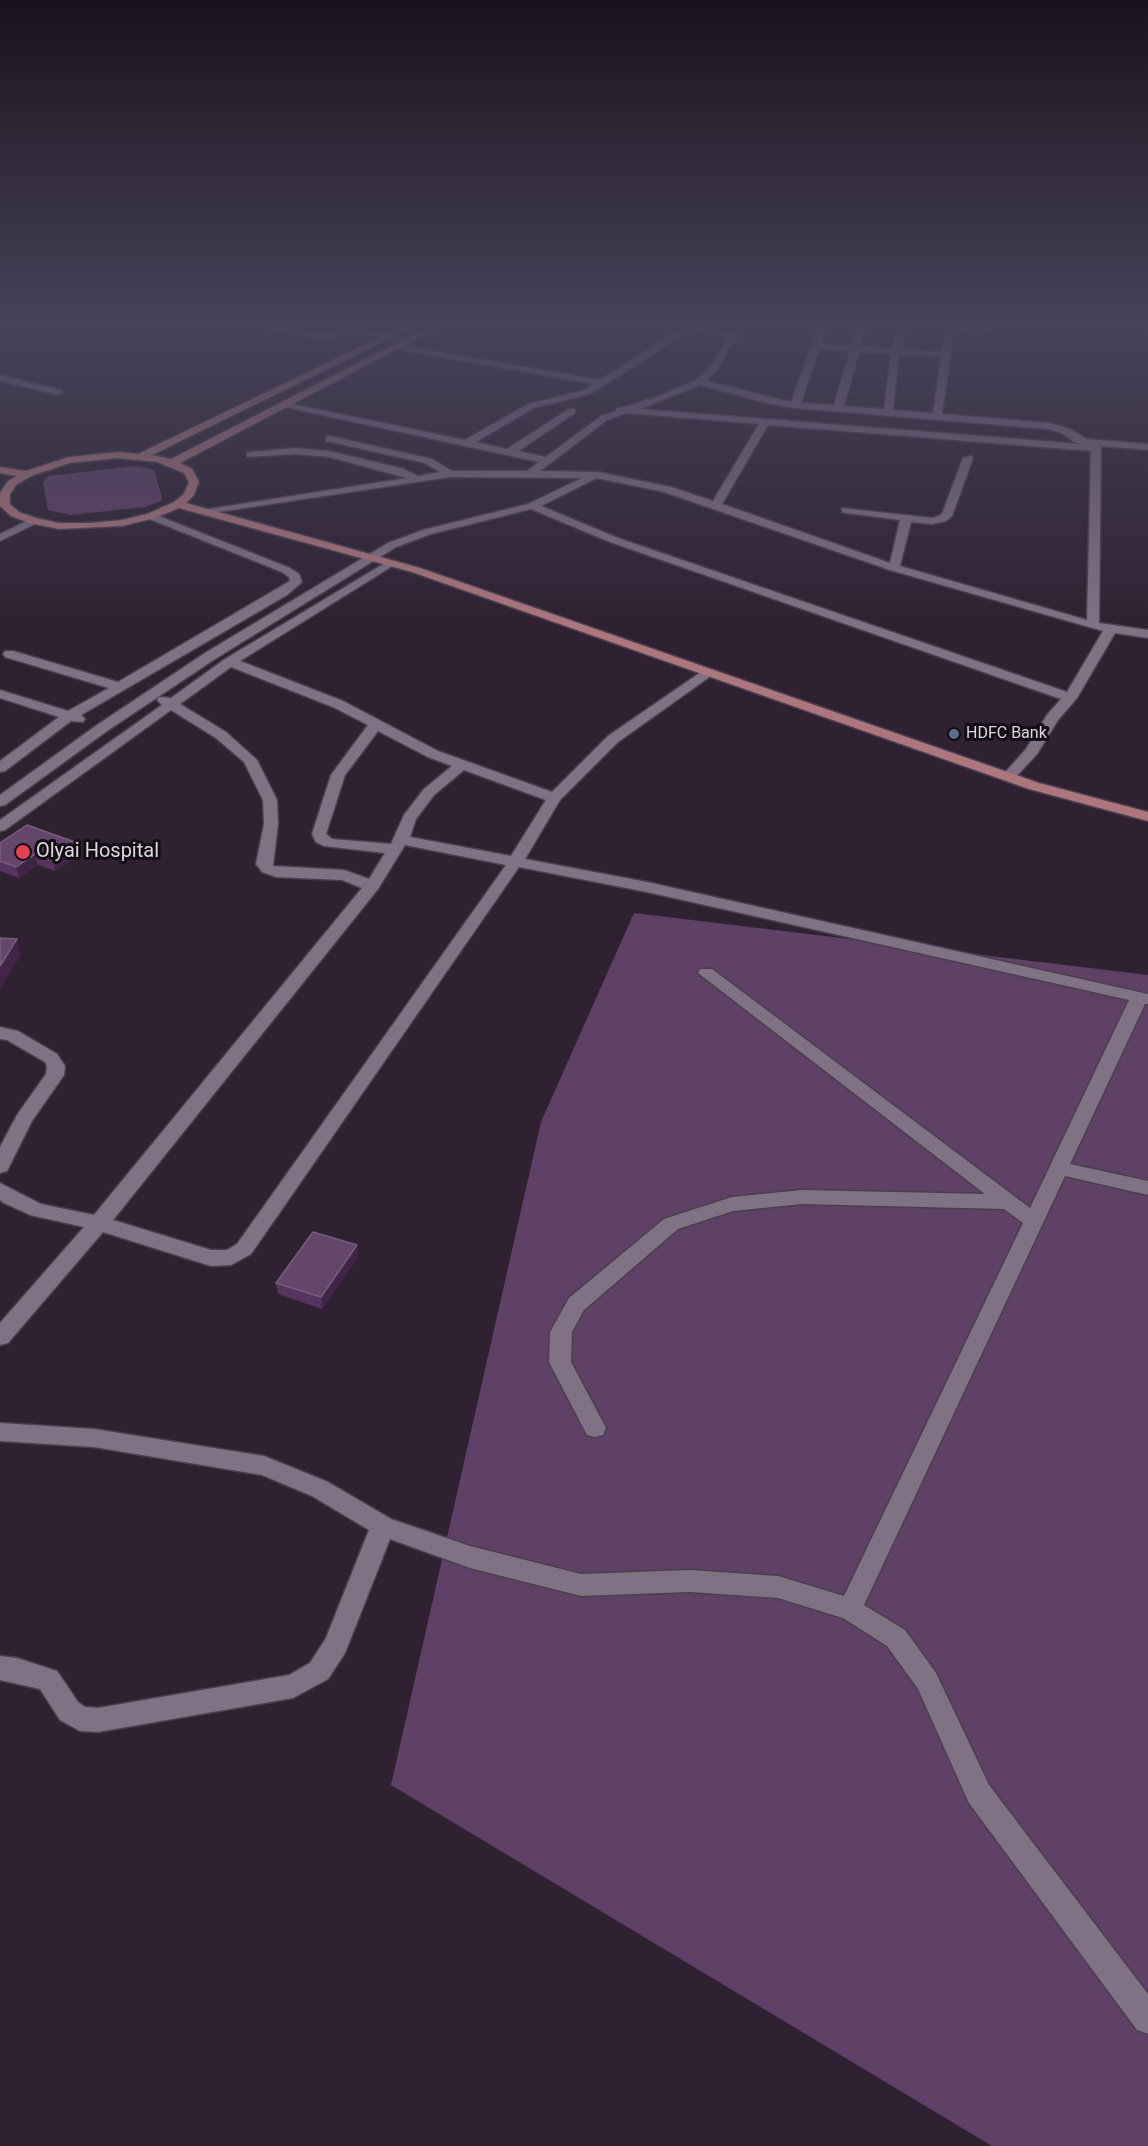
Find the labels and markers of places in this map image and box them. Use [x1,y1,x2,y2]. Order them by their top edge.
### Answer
place label: HDFC Bank [966,724,1047,744]
marker: HDFC Bank [947,727,961,741]
place label: Olyai Hospital [36,840,159,864]
marker: Olyai Hospital [14,843,32,861]

